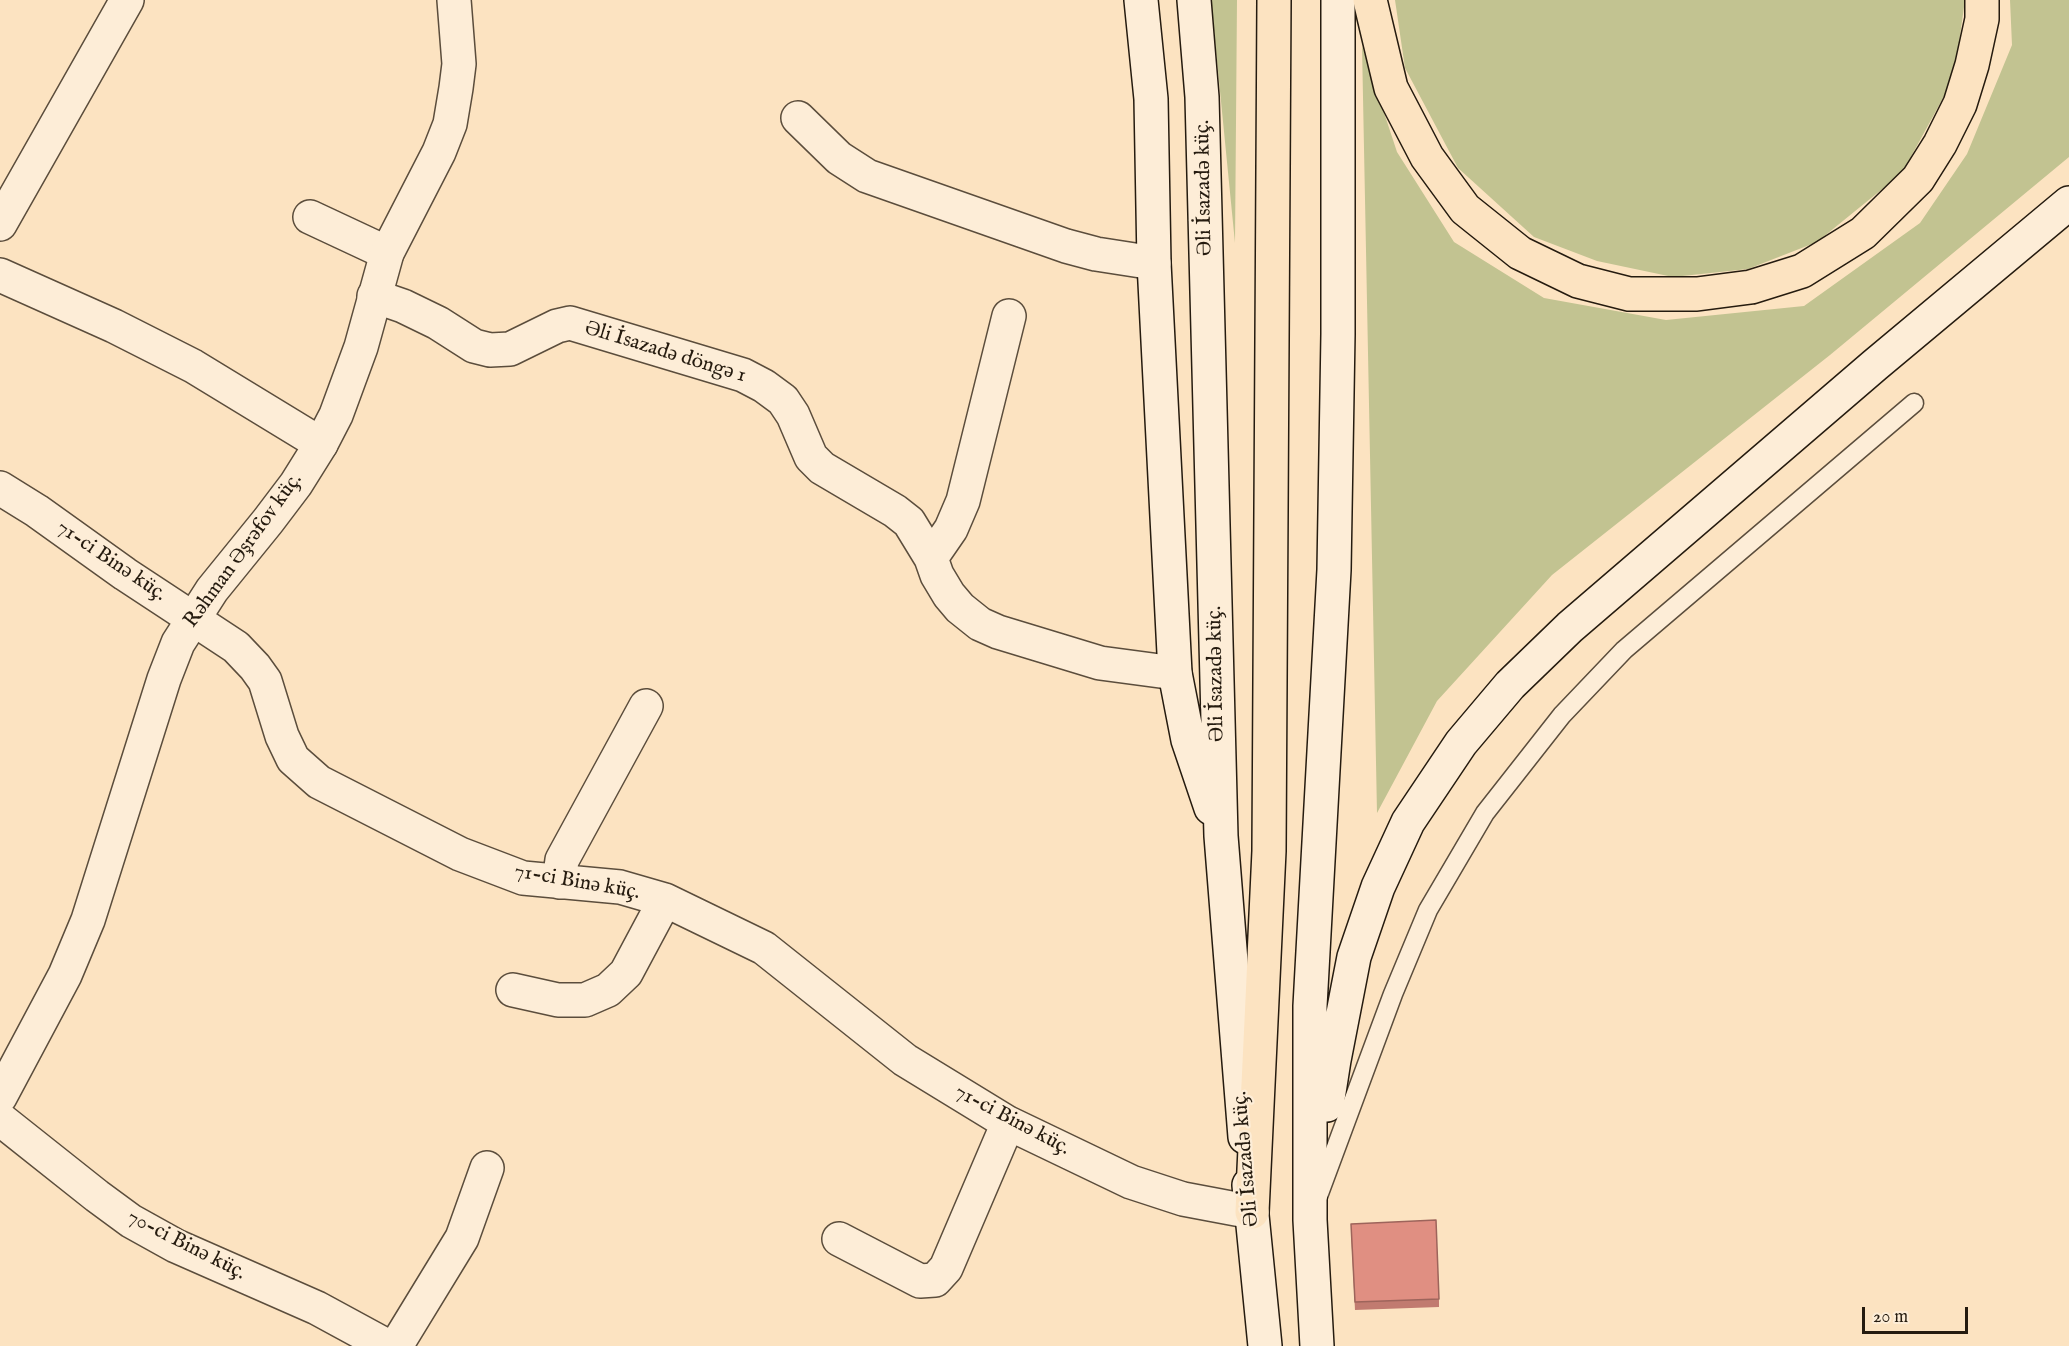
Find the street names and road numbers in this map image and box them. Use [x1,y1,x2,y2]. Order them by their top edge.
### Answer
street label: Əli İsazadə küç. [1191,120,1219,256]
street label: Əli İsazadə döngə 1 [581,316,749,390]
street label: Rəhman Əşrəfov küç. [179,469,309,633]
street label: 71-ci Binə küç. [51,516,171,608]
street label: Əli İsazadə küç. [1203,606,1231,742]
street label: 71-ci Binə küç. [512,860,642,906]
street label: 71-ci Binə küç. [950,1080,1074,1162]
street label: Əli İsazadə küç. [1229,1090,1265,1228]
street label: 70-ci Binə küç. [123,1205,249,1287]

